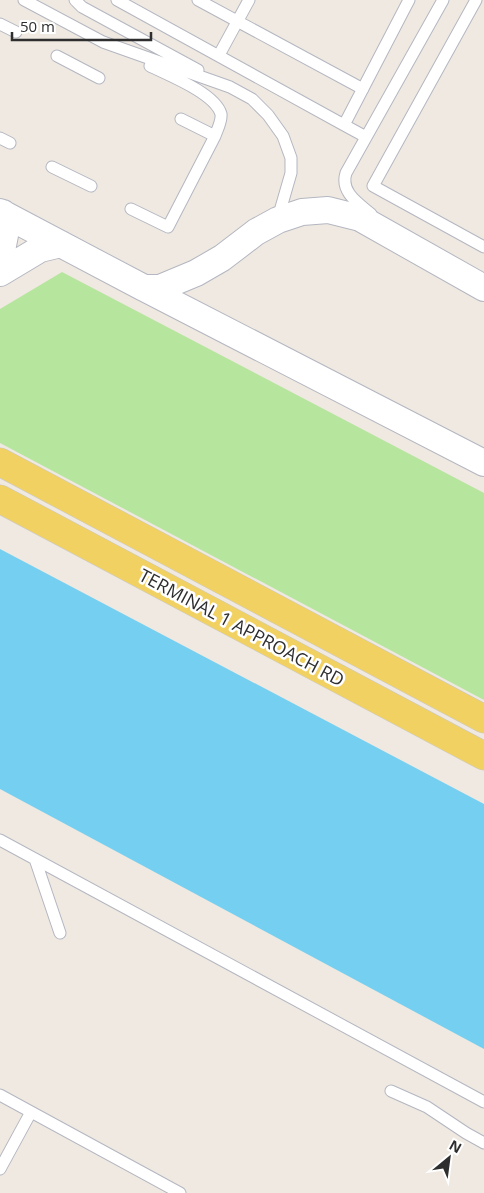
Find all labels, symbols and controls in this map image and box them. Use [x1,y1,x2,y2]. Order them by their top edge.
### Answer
scale bar [12,10,151,42]
text: 50 m [20,16,55,36]
street label: TERMINAL 1 APPROACH RD [135,563,349,691]
north arrow [424,1133,474,1183]
text: N [446,1135,465,1157]

